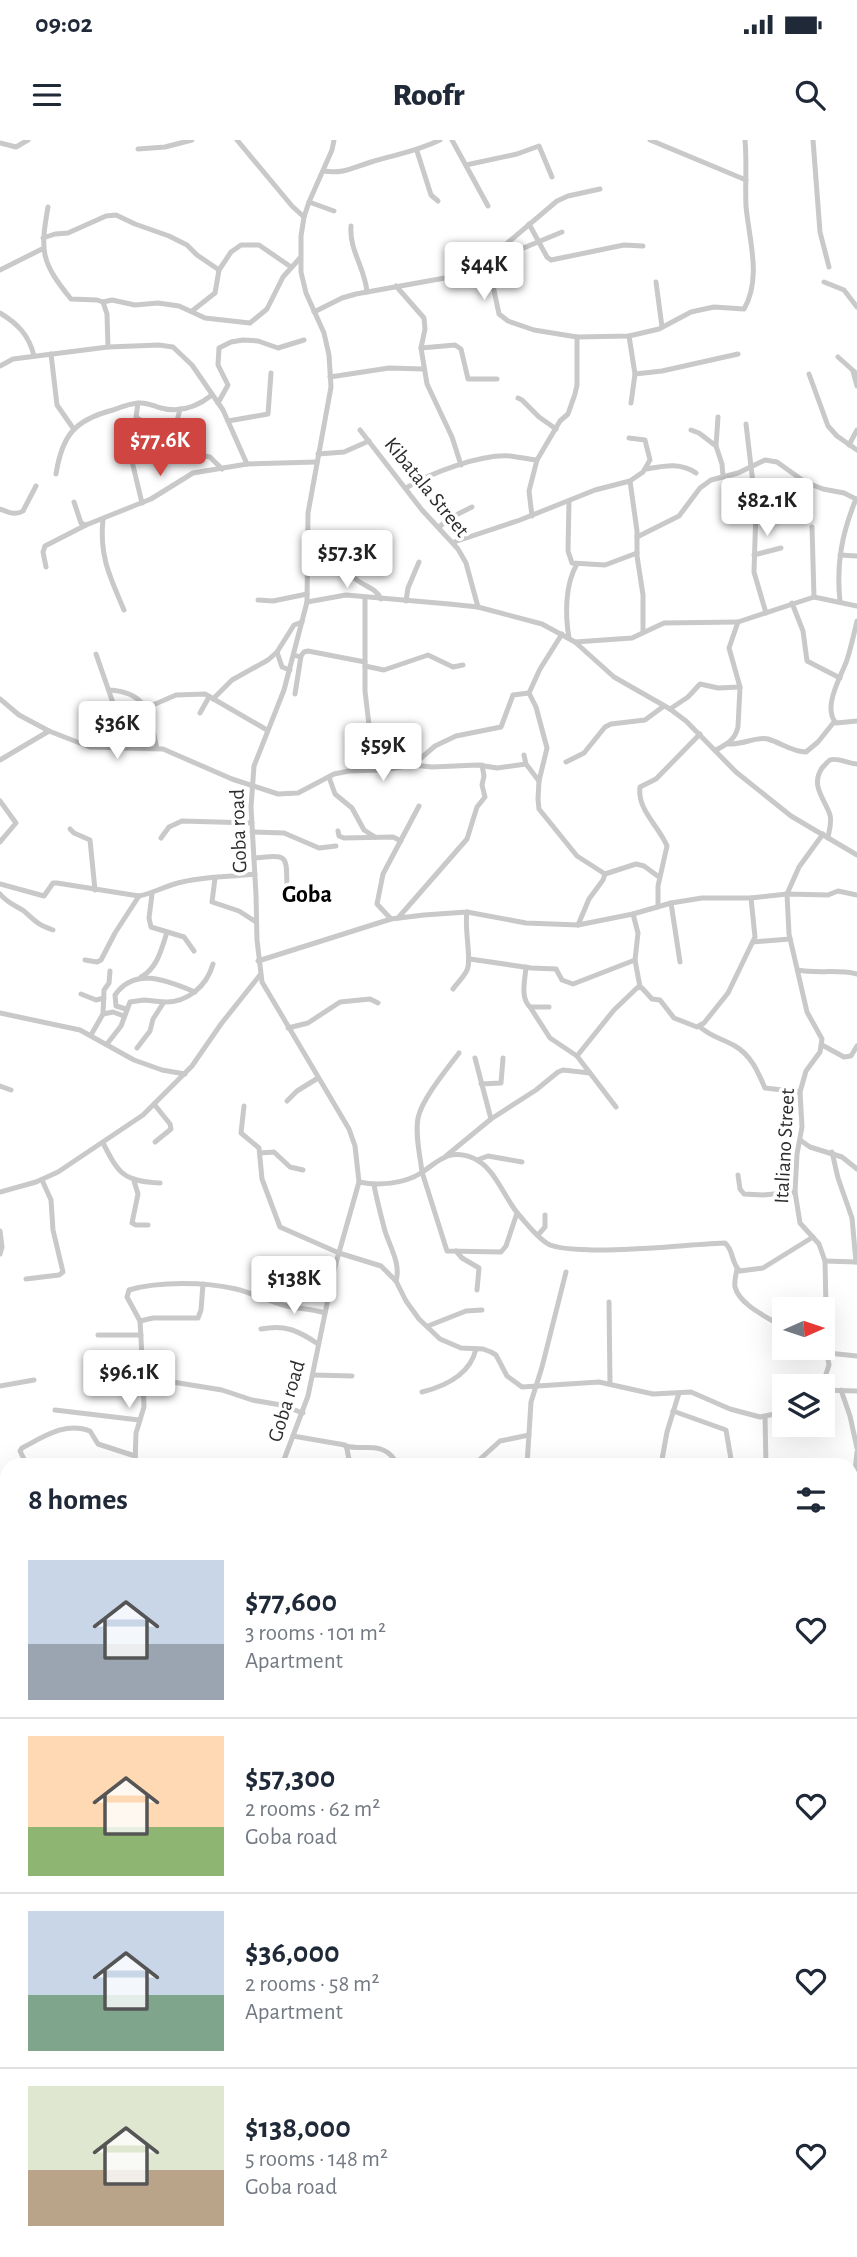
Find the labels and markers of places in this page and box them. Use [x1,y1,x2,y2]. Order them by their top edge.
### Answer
pin: $44K [443,242,525,302]
pin: $77.6K [103,418,217,478]
pin: $82.1K [710,478,824,538]
pin: $57.3K [290,531,404,590]
pin: $36K [76,702,158,761]
pin: $59K [342,724,424,783]
pin: $138K [245,1256,343,1316]
pin: $96.1K [72,1350,186,1410]

